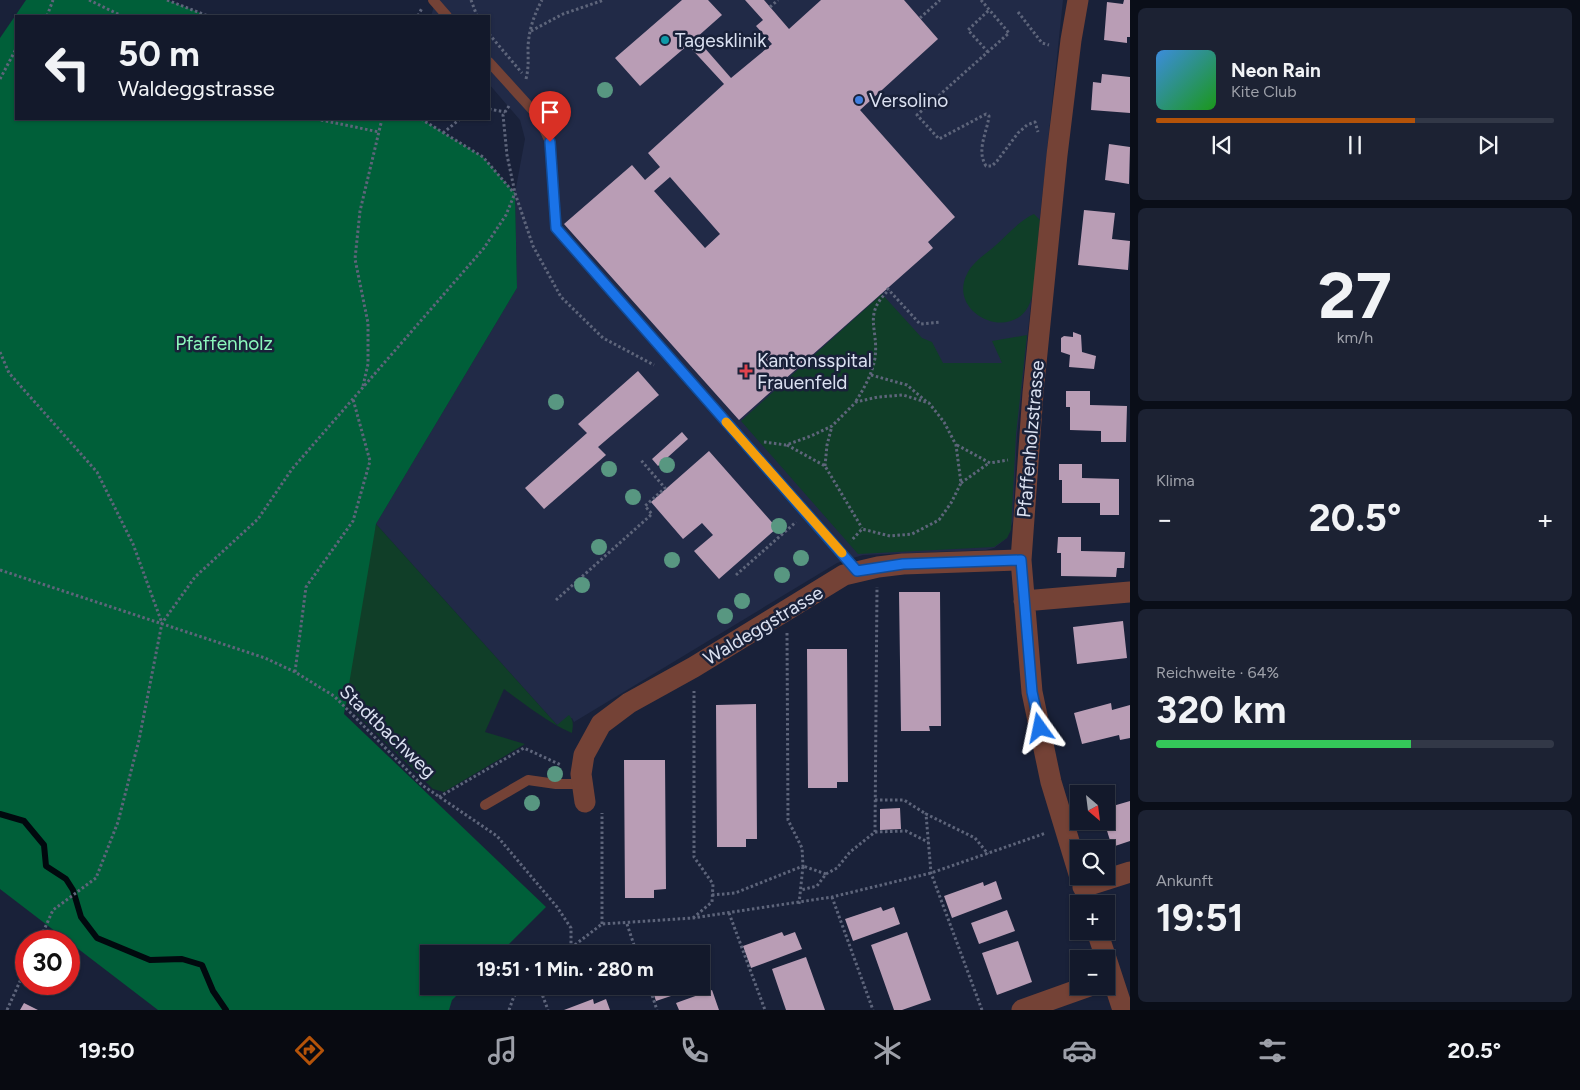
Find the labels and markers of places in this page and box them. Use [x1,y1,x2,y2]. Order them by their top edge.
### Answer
place label: Tagesklinik [675,29,767,52]
marker: Tagesklinik [659,34,671,46]
place label: Versolino [869,89,948,112]
pin [529,91,571,142]
marker: Versolino [853,94,865,106]
place label: Kantonsspital Frauenfeld [757,349,872,394]
marker: Kantonsspital Frauenfeld [739,364,753,378]

